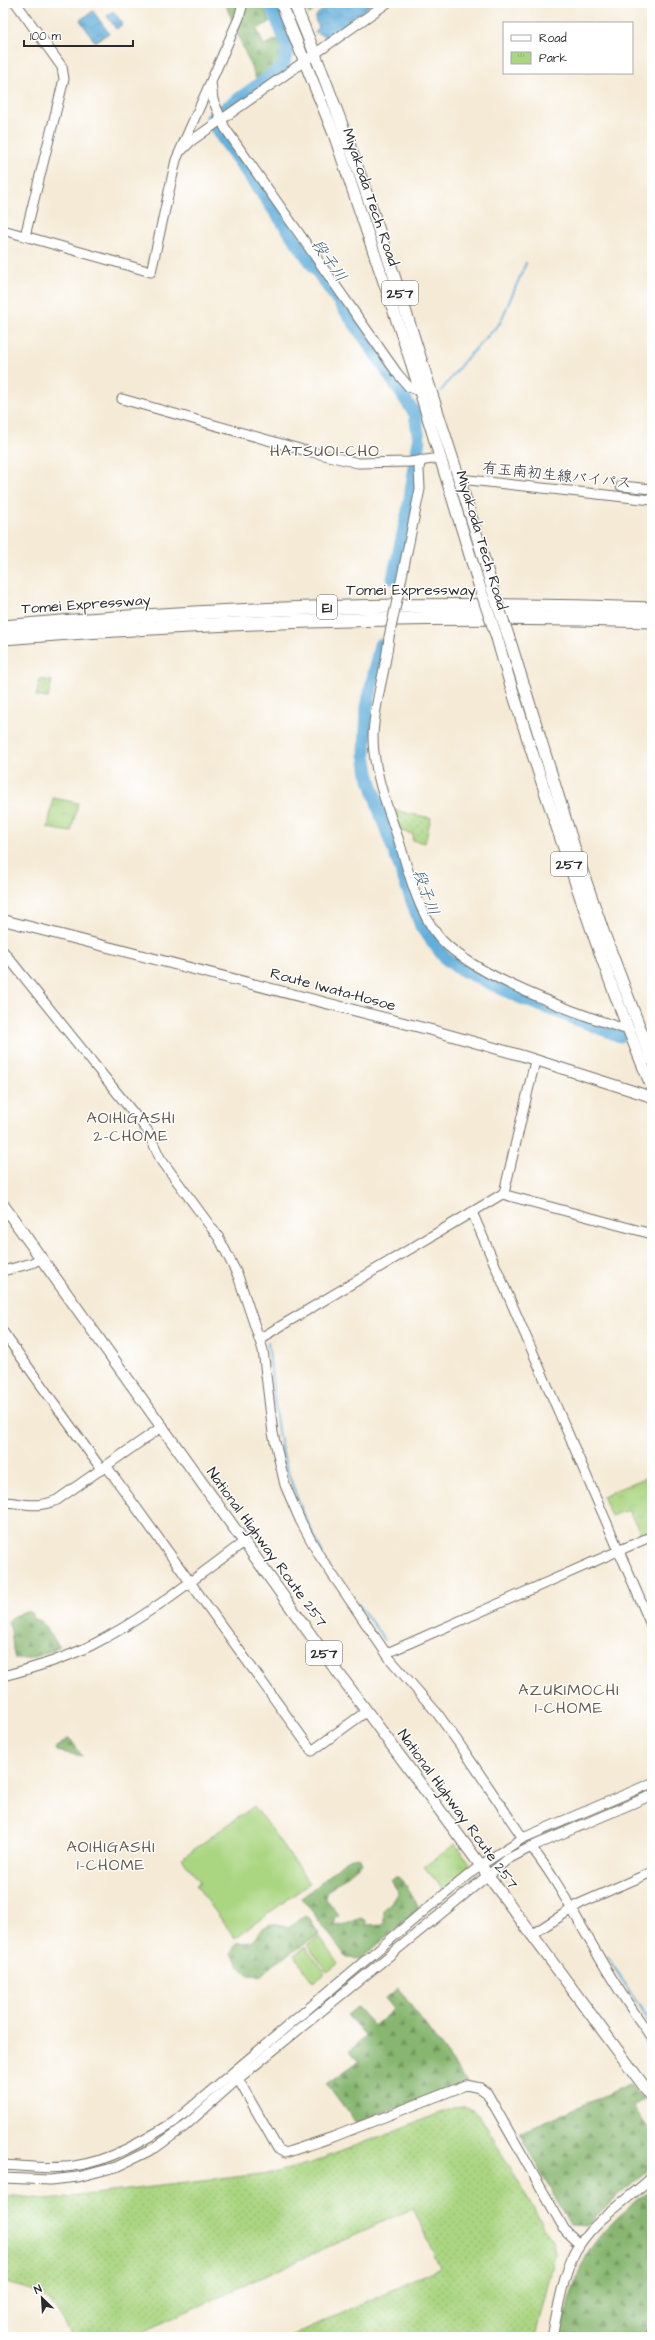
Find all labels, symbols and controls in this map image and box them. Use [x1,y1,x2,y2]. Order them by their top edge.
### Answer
scale bar [24,22,133,48]
legend [503,22,633,74]
text: 100 m [30,28,61,45]
text: Road [539,30,567,47]
text: Park [539,50,567,67]
street label: Miyakoda Tech Road [336,125,404,269]
water label: 段子川 [306,235,352,287]
road number: 257 [382,281,418,305]
district label: HATSUOI-CHO [270,440,380,462]
street label: 有玉南初生線バイパス [481,457,632,494]
street label: Miyakoda Tech Road [449,468,513,613]
street label: Tomei Expressway [346,580,476,602]
street label: Tomei Expressway [21,590,151,620]
road number: E1 [317,595,337,619]
road number: 257 [551,852,587,876]
water label: 段子川 [408,866,445,919]
street label: Route Iwata-Hosoe [268,963,398,1016]
district label: AOIHIGASHI 2-CHOME [86,1107,176,1147]
street label: National Highway Route 257 [201,1463,332,1632]
road number: 257 [306,1641,342,1665]
district label: AZUKIMOCHI 1-CHOME [518,1679,620,1719]
street label: National Highway Route 257 [392,1725,523,1894]
district label: AOIHIGASHI 1-CHOME [66,1836,156,1876]
north arrow [22,2278,62,2318]
text: N [32,2281,44,2298]

